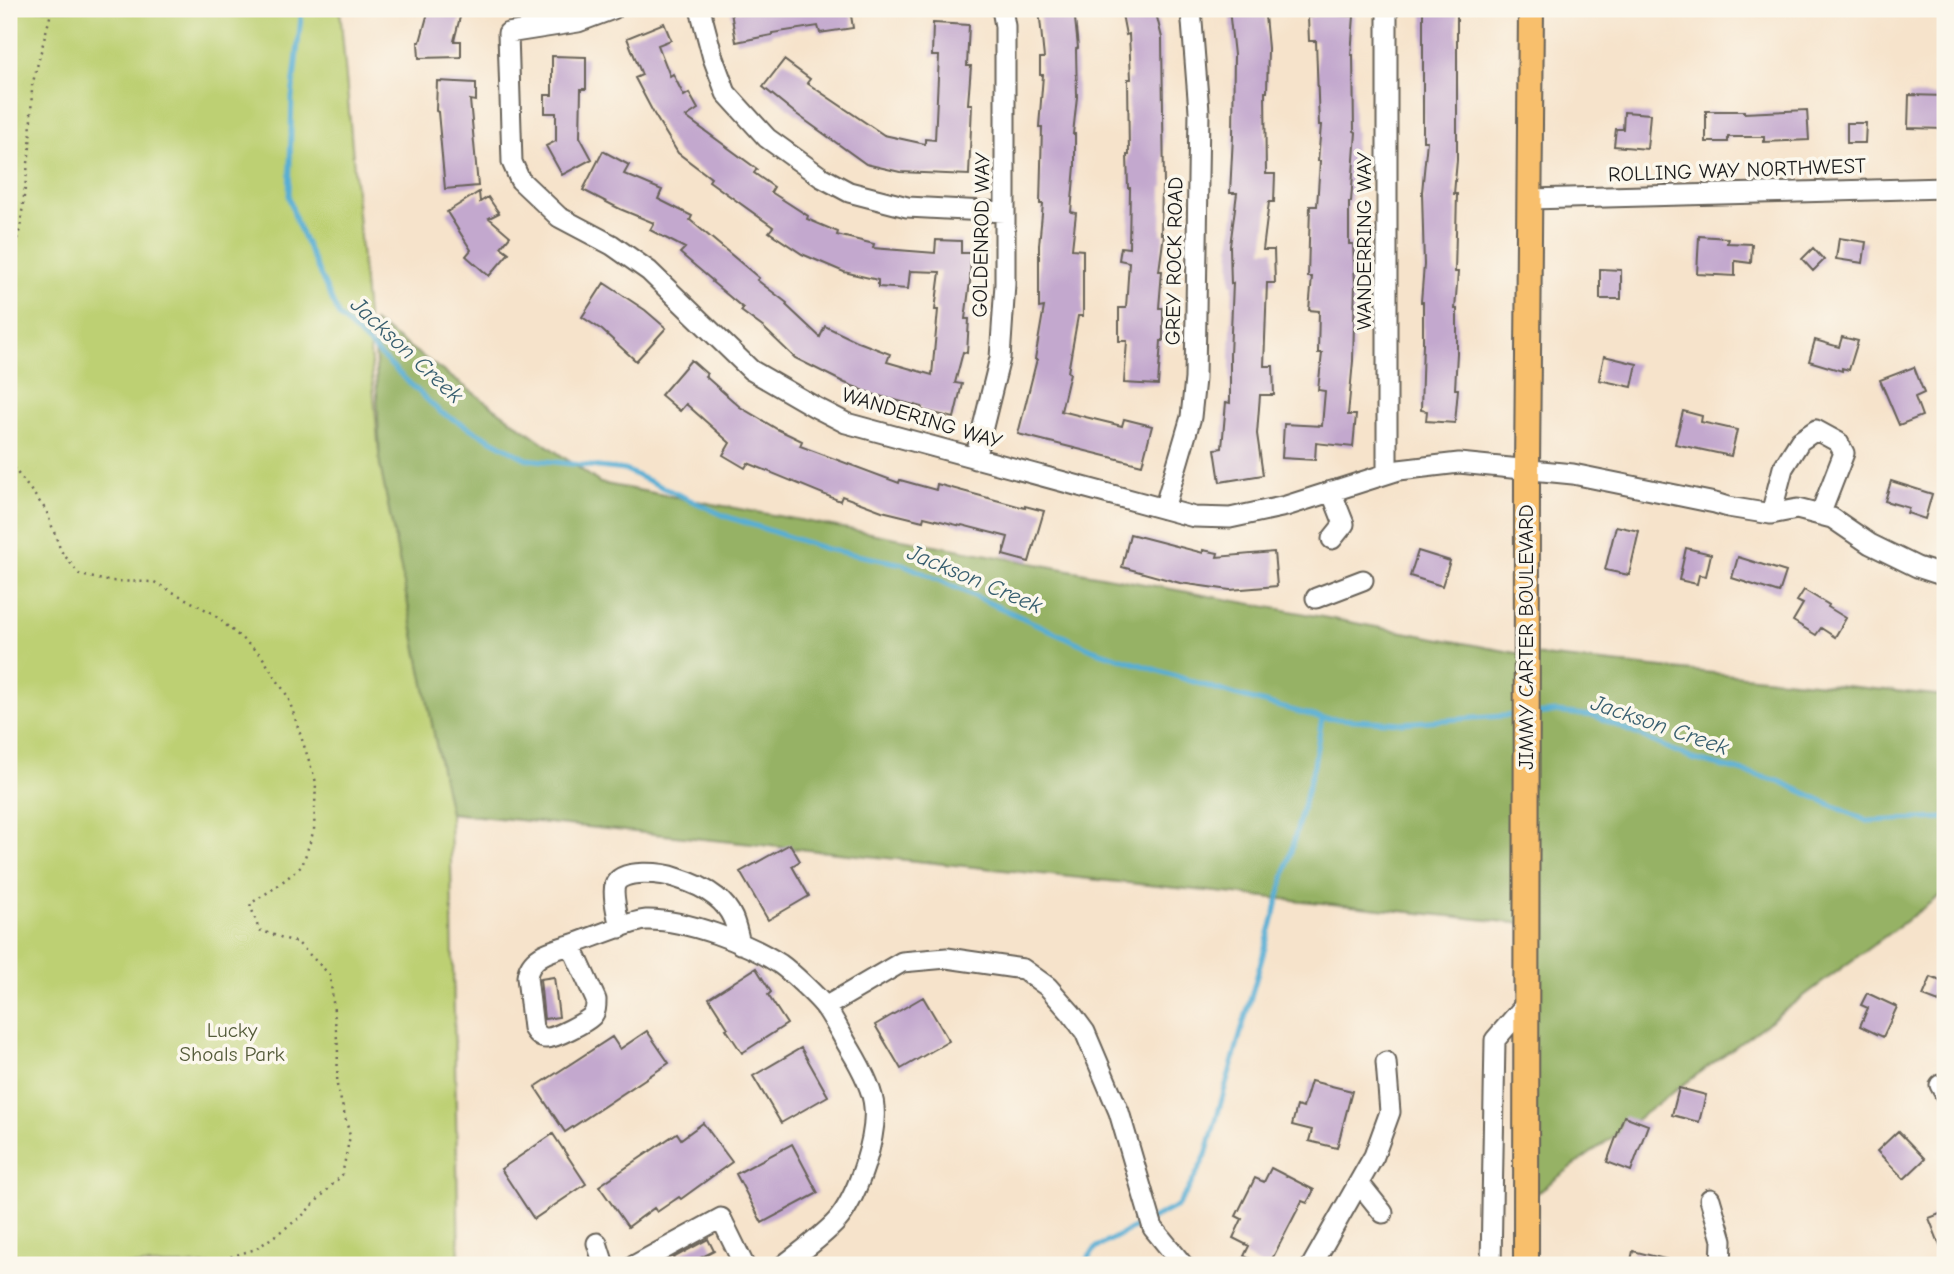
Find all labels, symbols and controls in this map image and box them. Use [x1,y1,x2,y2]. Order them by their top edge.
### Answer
street label: WANDERRING WAY [1352,151,1376,330]
street label: GOLDENROD WAY [968,152,994,318]
street label: ROLLING WAY NORTHWEST [1608,154,1866,186]
street label: GREY ROCK ROAD [1161,176,1187,346]
water label: Jackson Creek [345,290,469,409]
street label: WANDERING WAY [839,382,1005,454]
street label: JIMMY CARTER BOULEVARD [1514,504,1538,770]
water label: Jackson Creek [903,538,1047,620]
water label: Jackson Creek [1587,689,1733,761]
park label: Lucky Shoals Park [179,1018,285,1066]

